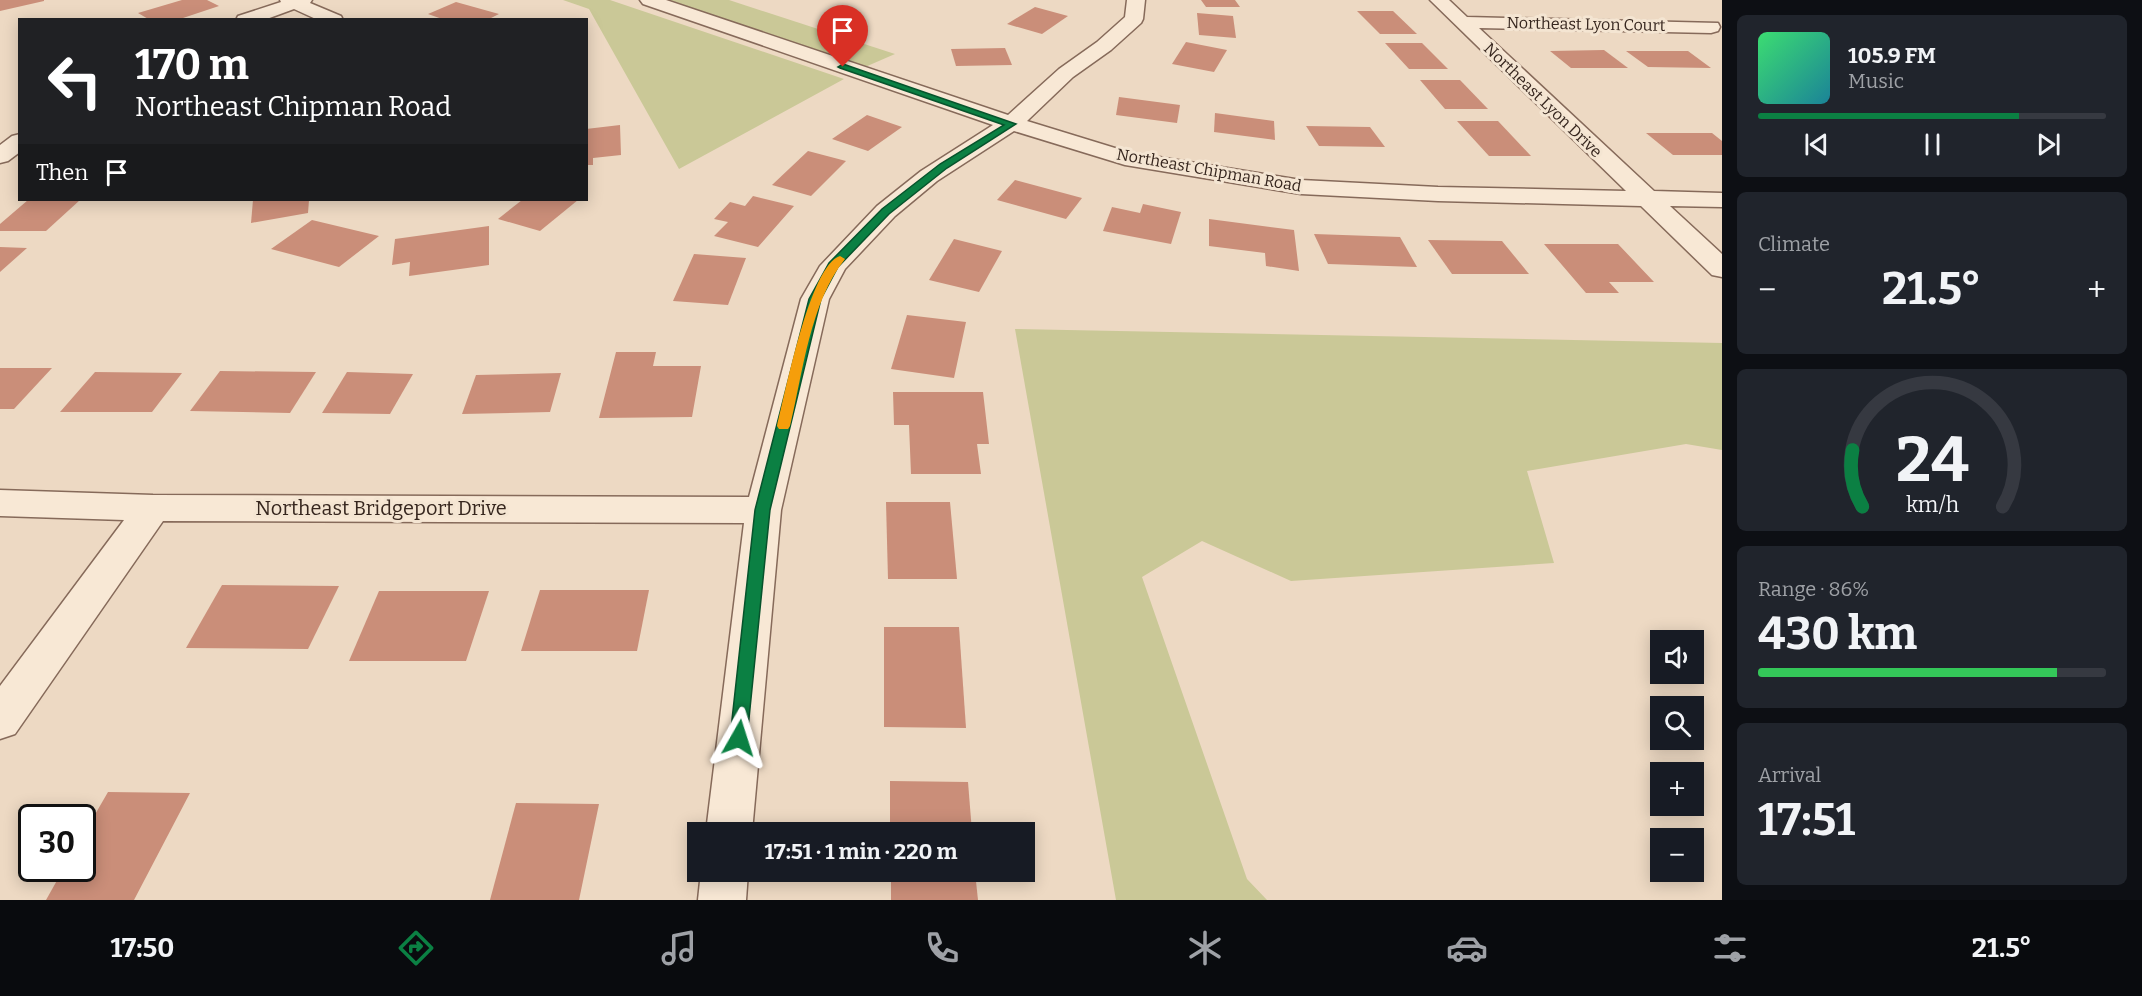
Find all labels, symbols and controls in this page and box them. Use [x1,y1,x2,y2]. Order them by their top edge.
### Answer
pin [817,5,868,67]
street label: Northeast Lyon Court [1506,13,1666,35]
icon: arrive [826,14,859,47]
street label: Northeast Lyon Drive [1480,39,1606,161]
text: 170 m [135,40,249,90]
icon: left [36,42,114,120]
text: 105.9 FM [1848,42,1936,69]
text: Music [1848,69,1904,93]
text: Northeast Chipman Road [135,91,451,123]
icon: previous [1800,128,1833,161]
icon: pause [1916,128,1949,161]
icon: next [2032,128,2065,161]
street label: Northeast Chipman Road [1115,144,1303,196]
icon: arrive [100,156,133,189]
text: Then [36,159,88,186]
text: Climate [1758,232,1830,256]
text: 21.5° [1882,262,1981,316]
text: − [1758,270,1776,310]
text: + [2087,270,2106,310]
text: 24 [1895,423,1969,498]
text: km/h [1905,492,1959,518]
street label: Northeast Bridgeport Drive [255,496,507,520]
text: Range · 86% [1758,577,1869,601]
text: 430 km [1758,607,1917,661]
map controls [1650,630,1704,882]
button: sound [1650,630,1704,684]
button: search [1650,696,1704,750]
position arrow [707,706,771,770]
button: + [1650,762,1704,816]
text: Arrival [1758,763,1821,787]
text: 17:51 [1758,793,1855,847]
speed limit sign: 30 [18,804,96,882]
button: − [1650,828,1704,882]
text: 17:51 · 1 min · 220 m [765,838,957,865]
icon: directions [395,927,437,969]
icon: music [658,927,700,969]
icon: phone [921,927,963,969]
icon: climate [1184,927,1226,969]
icon: car [1446,927,1488,969]
icon: filters [1709,927,1751,969]
text: 17:50 [110,932,175,964]
text: 21.5° [1972,932,2032,964]

